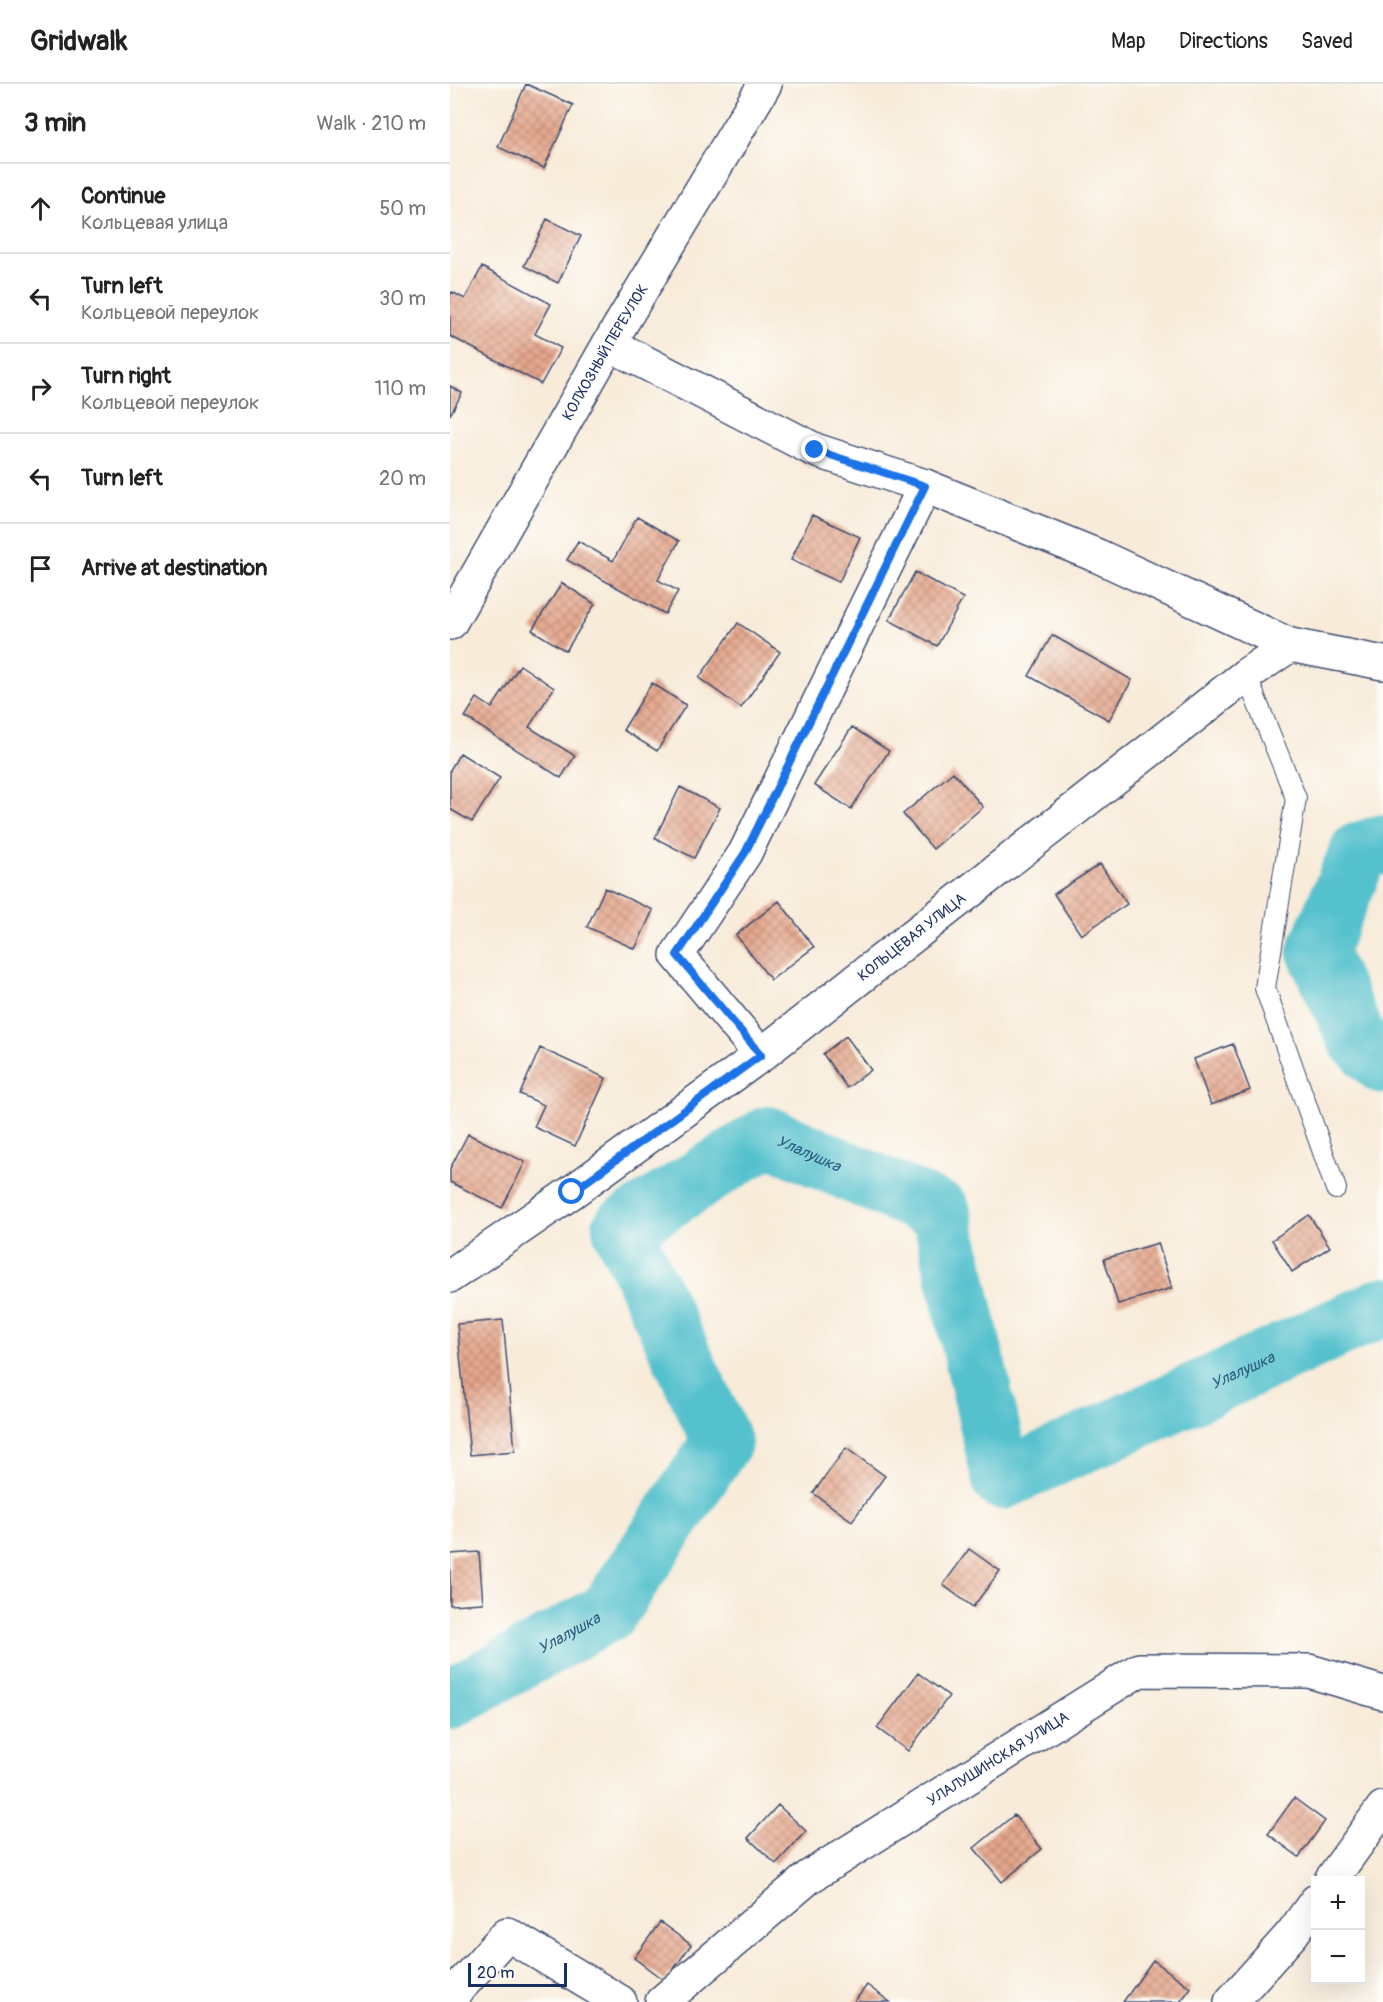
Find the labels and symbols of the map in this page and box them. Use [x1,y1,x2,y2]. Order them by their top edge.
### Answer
street label: КОЛХОЗНЫЙ ПЕРЕУЛОК [558,281,652,424]
route end [801,436,827,462]
street label: КОЛЬЦЕВАЯ УЛИЦА [854,888,970,985]
water label: Улалушка [773,1131,845,1177]
route start [558,1178,584,1204]
water label: Улалушка [1208,1347,1279,1394]
water label: Улалушка [535,1608,605,1659]
street label: УЛАЛУШИНСКАЯ УЛИЦА [924,1707,1073,1810]
scale bar [468,1960,567,1988]

